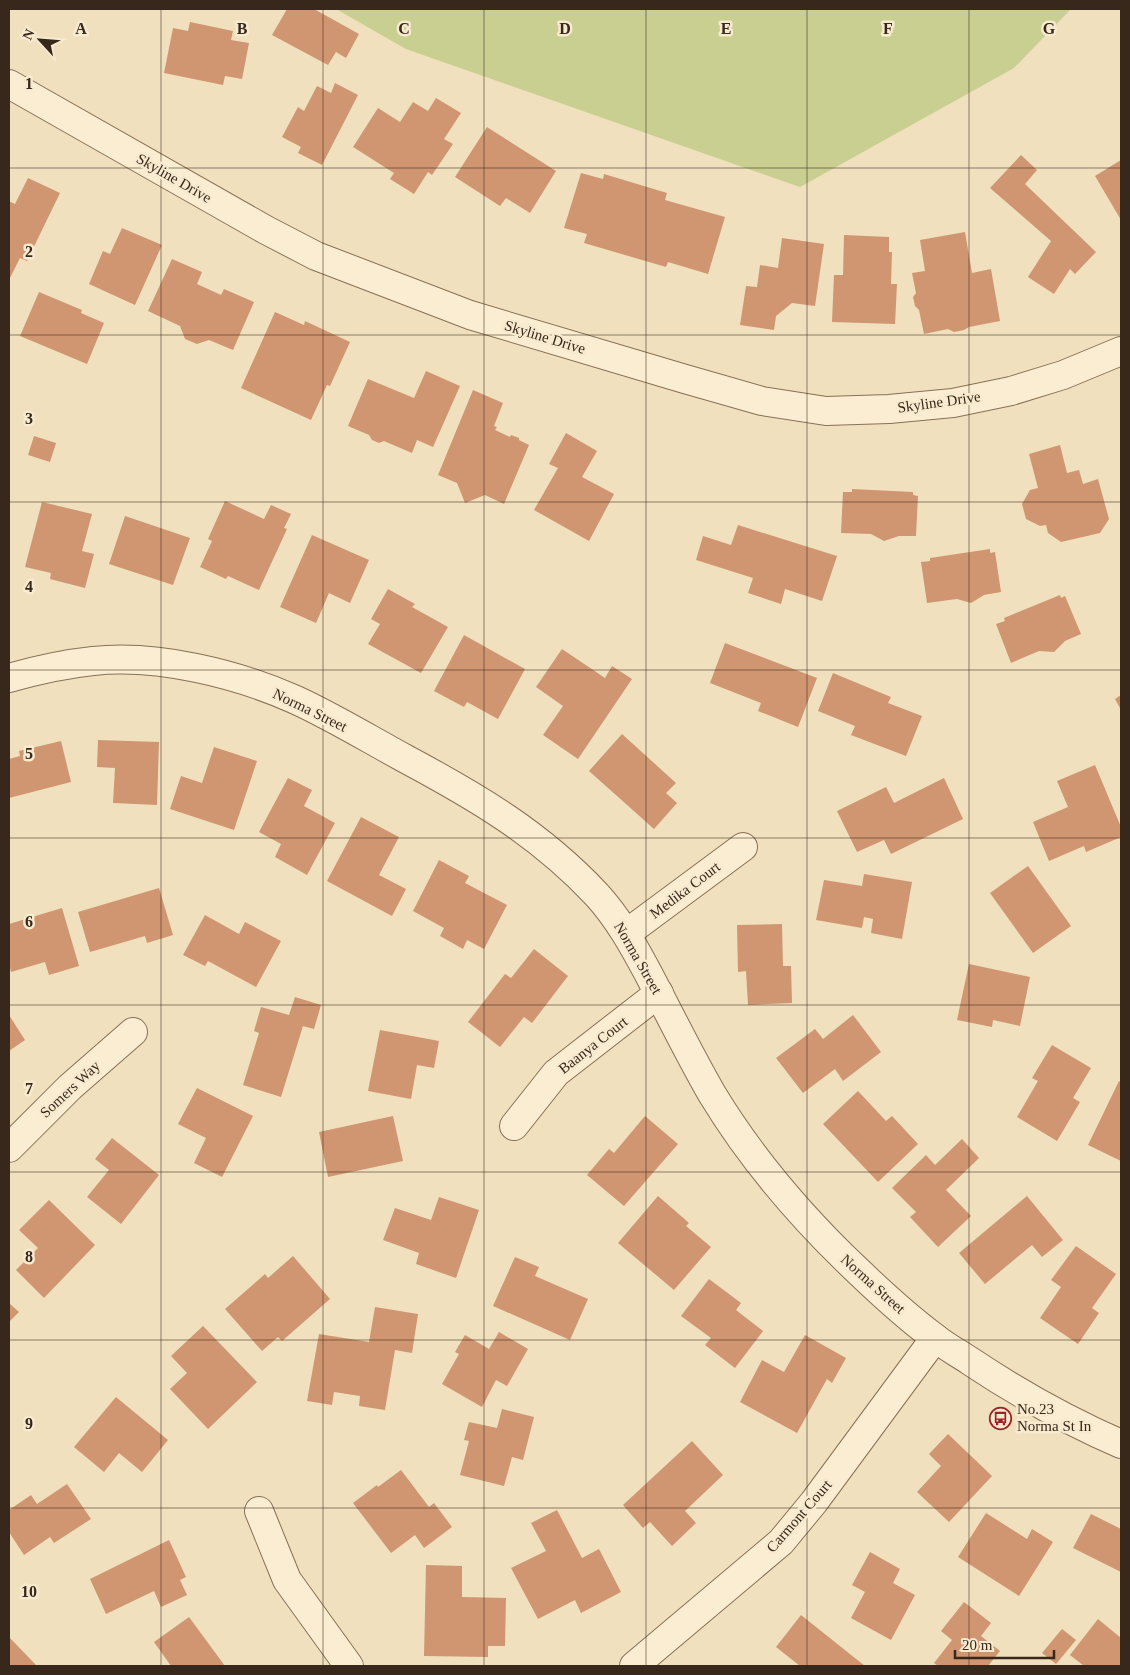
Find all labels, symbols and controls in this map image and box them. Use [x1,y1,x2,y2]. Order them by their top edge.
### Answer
north arrow [15,15,65,65]
text: A [75,20,87,37]
text: B [237,20,248,37]
text: C [398,20,410,37]
text: D [559,20,571,37]
text: E [721,20,731,37]
text: F [883,20,893,37]
text: G [1043,20,1056,37]
text: N [20,27,38,42]
text: 1 [25,75,33,92]
street label: Skyline Drive [134,150,215,206]
text: 2 [25,243,33,260]
street label: Skyline Drive [503,317,588,357]
street label: Skyline Drive [896,388,982,416]
text: 3 [25,410,33,427]
text: 4 [25,578,33,595]
street label: Norma Street [270,685,350,735]
text: 5 [25,745,33,762]
street label: Medika Court [647,858,724,922]
text: 6 [25,913,33,930]
street label: Norma Street [611,919,665,998]
street label: Baanya Court [555,1013,631,1077]
street label: Somers Way [37,1057,103,1121]
text: 7 [25,1080,33,1097]
text: 8 [25,1248,33,1265]
street label: Norma Street [838,1251,909,1317]
place label: No.23 Norma St In [1017,1401,1092,1434]
bus stop icon: No.23 Norma St In [989,1406,1013,1430]
text: 9 [25,1415,33,1432]
street label: Carmont Court [763,1476,835,1555]
text: 10 [21,1583,37,1600]
scale bar [955,1628,1054,1660]
text: 20 m [962,1637,993,1653]

